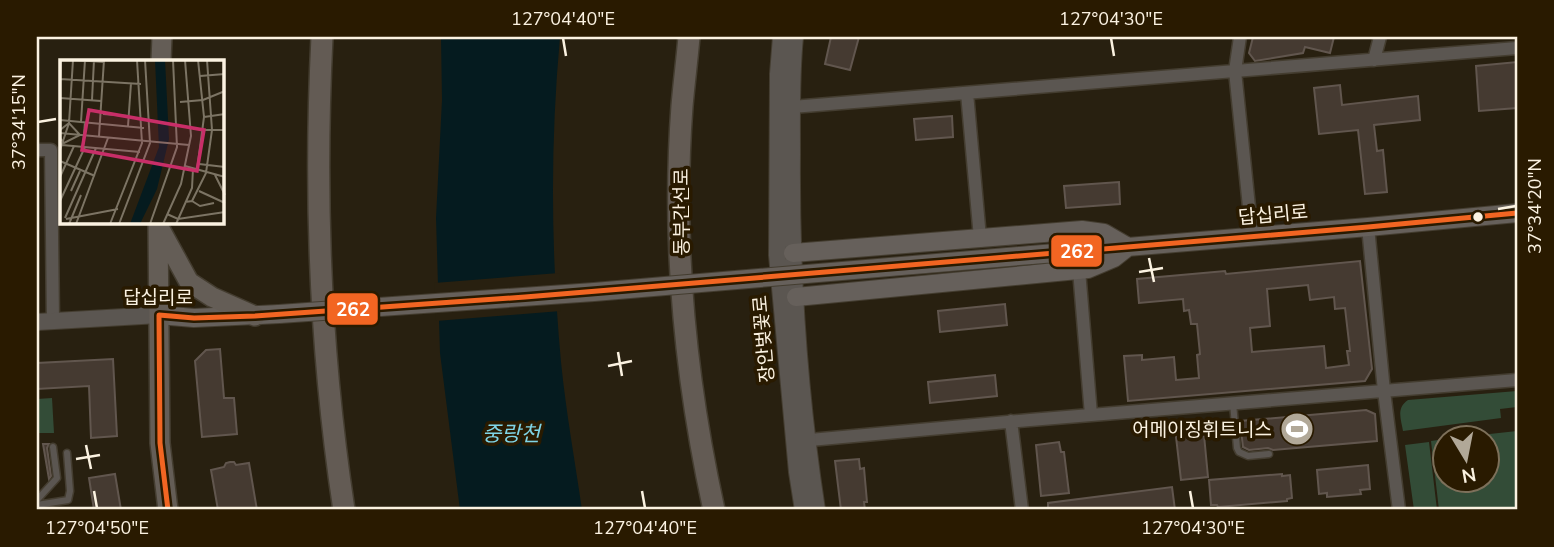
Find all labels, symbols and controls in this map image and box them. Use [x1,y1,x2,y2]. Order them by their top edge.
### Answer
text: 127°04'40"E [511,7,615,31]
text: 127°04'30"E [1059,7,1163,31]
inset map [60,60,224,224]
text: 37°34'15"N [7,74,31,170]
text: 37°34'20"N [1523,158,1547,254]
street label: 동부간선로 [669,168,695,256]
street label: 답십리로 [1237,199,1309,231]
unlabelled marker [1471,210,1485,224]
line badge: 262 [1050,234,1103,268]
text: 262 [1060,239,1094,265]
street label: 답십리로 [123,285,193,311]
line badge: 262 [326,292,379,326]
street label: 장안벚꽃로 [747,294,781,384]
text: 262 [336,297,370,323]
sports icon: 어메이징휘트니스 [1278,410,1316,448]
place label: 어메이징휘트니스 [1132,417,1272,443]
water label: 중랑천 [482,420,543,448]
north arrow [1432,424,1502,494]
text: N [1460,461,1478,489]
text: 127°04'50"E [45,516,149,540]
text: 127°04'40"E [593,516,697,540]
text: 127°04'30"E [1141,516,1245,540]

